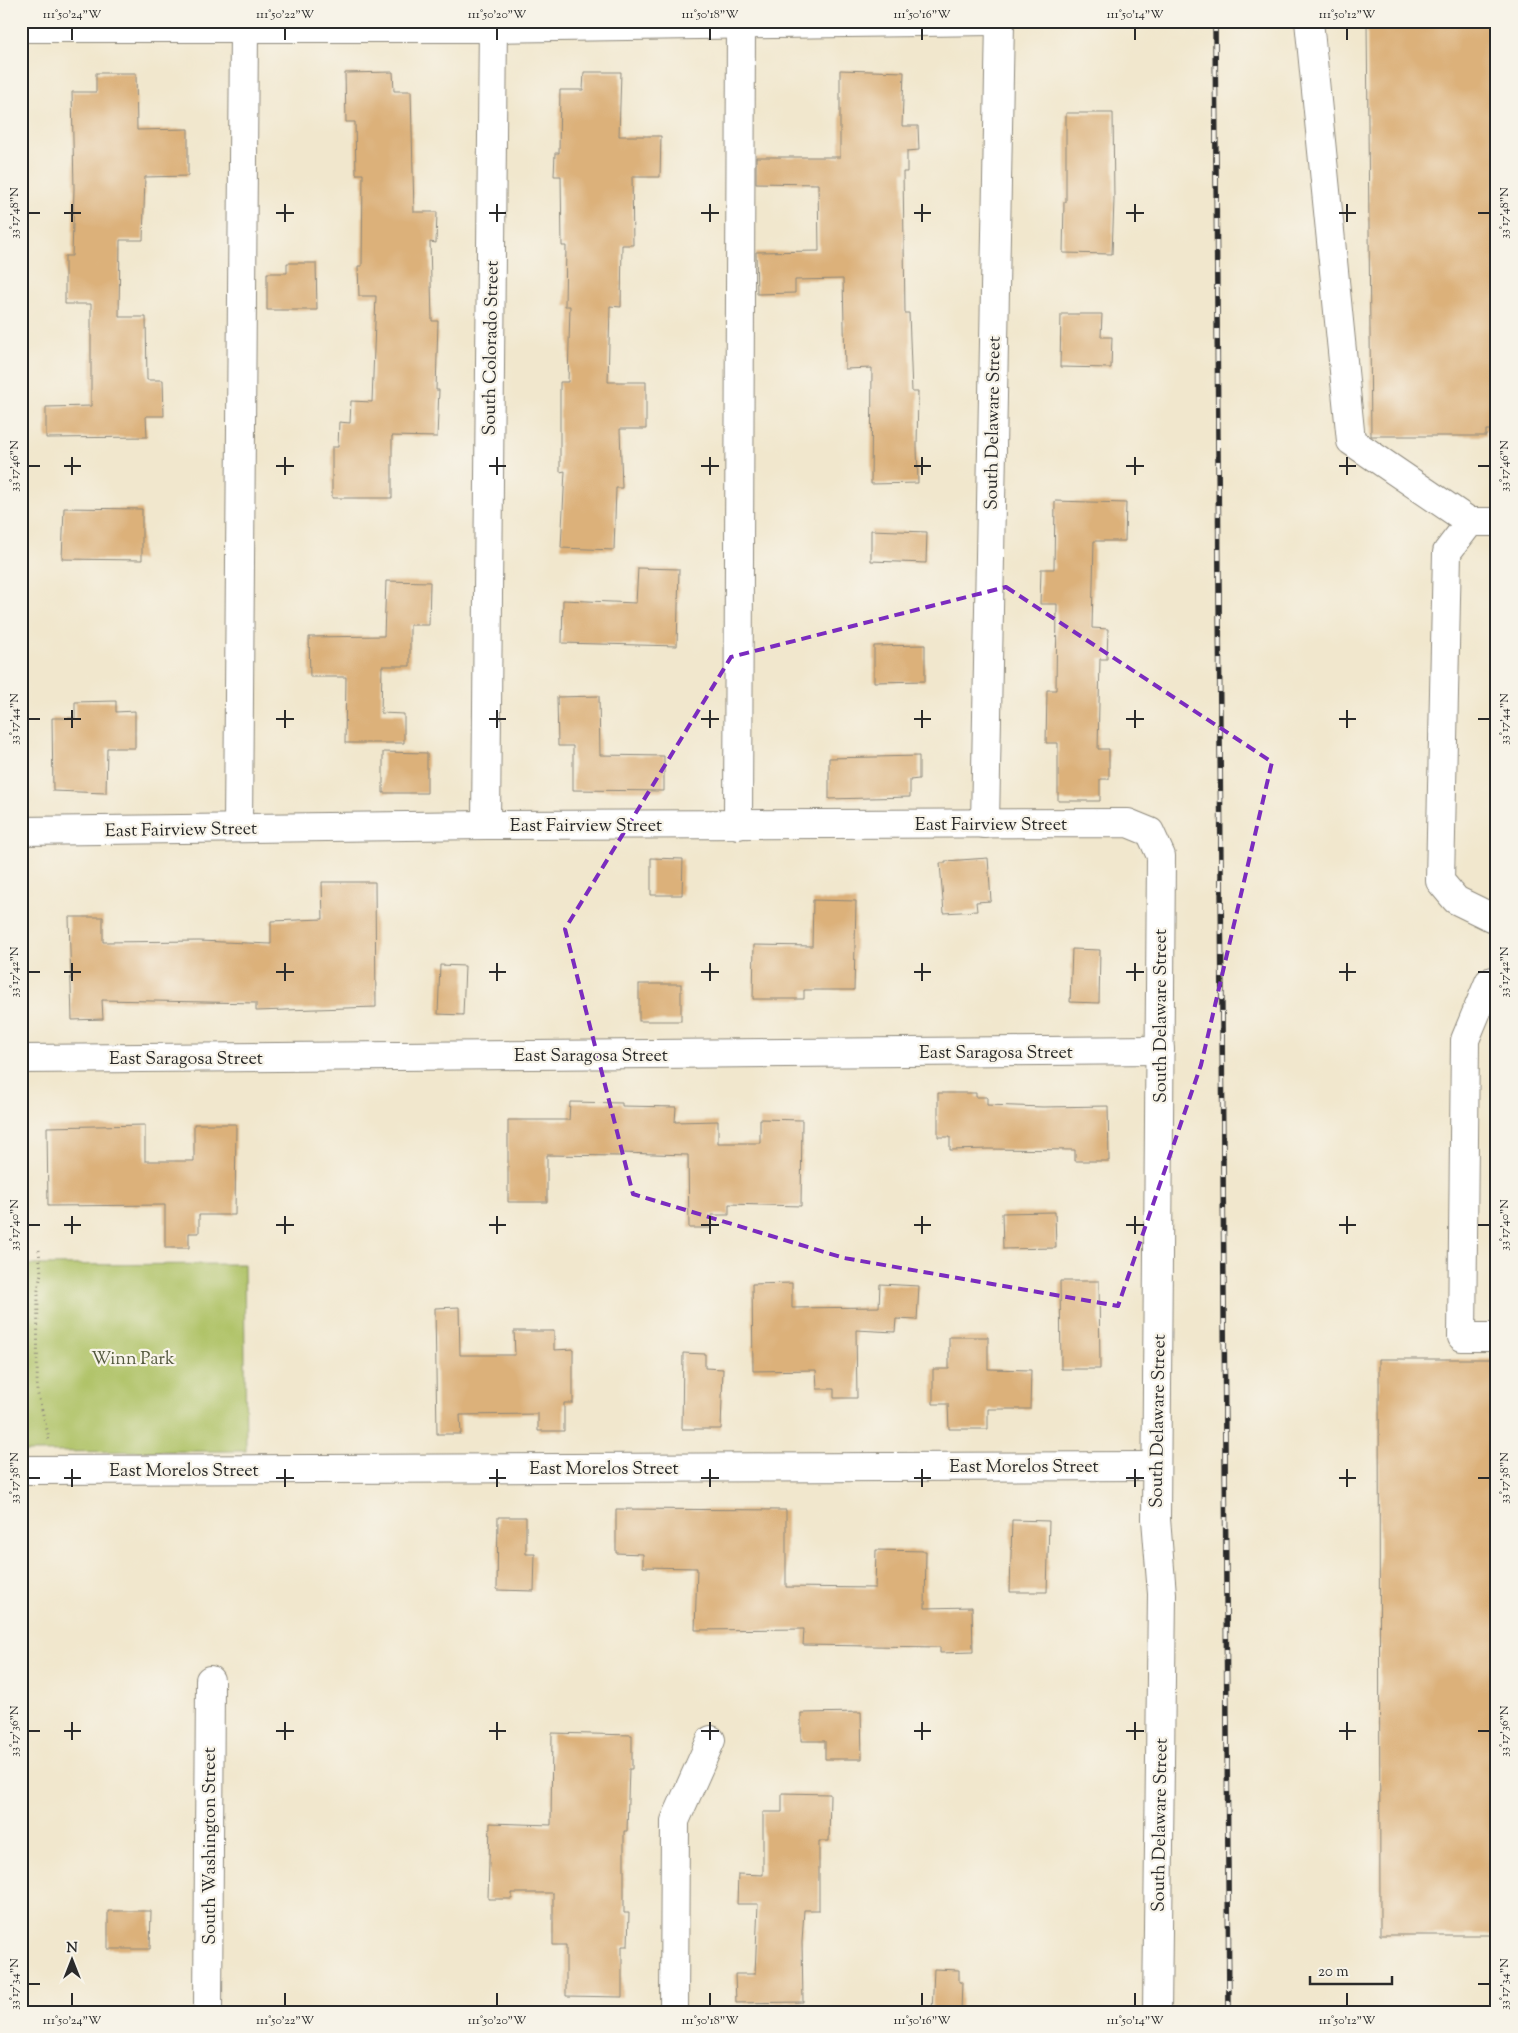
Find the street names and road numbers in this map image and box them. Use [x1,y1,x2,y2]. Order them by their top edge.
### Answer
street label: South Colorado Street [477,260,507,436]
street label: South Delaware Street [979,336,1009,510]
street label: East Fairview Street [915,813,1067,839]
street label: East Fairview Street [510,814,662,840]
street label: East Fairview Street [105,817,257,845]
street label: South Delaware Street [1149,929,1175,1103]
street label: East Saragosa Street [919,1041,1073,1067]
street label: East Saragosa Street [514,1044,668,1070]
street label: East Saragosa Street [109,1047,263,1073]
street label: South Delaware Street [1144,1334,1174,1508]
street label: East Morelos Street [949,1455,1099,1481]
street label: East Morelos Street [529,1457,679,1483]
street label: East Morelos Street [109,1459,259,1485]
street label: South Delaware Street [1146,1738,1176,1912]
street label: South Washington Street [198,1747,224,1945]

